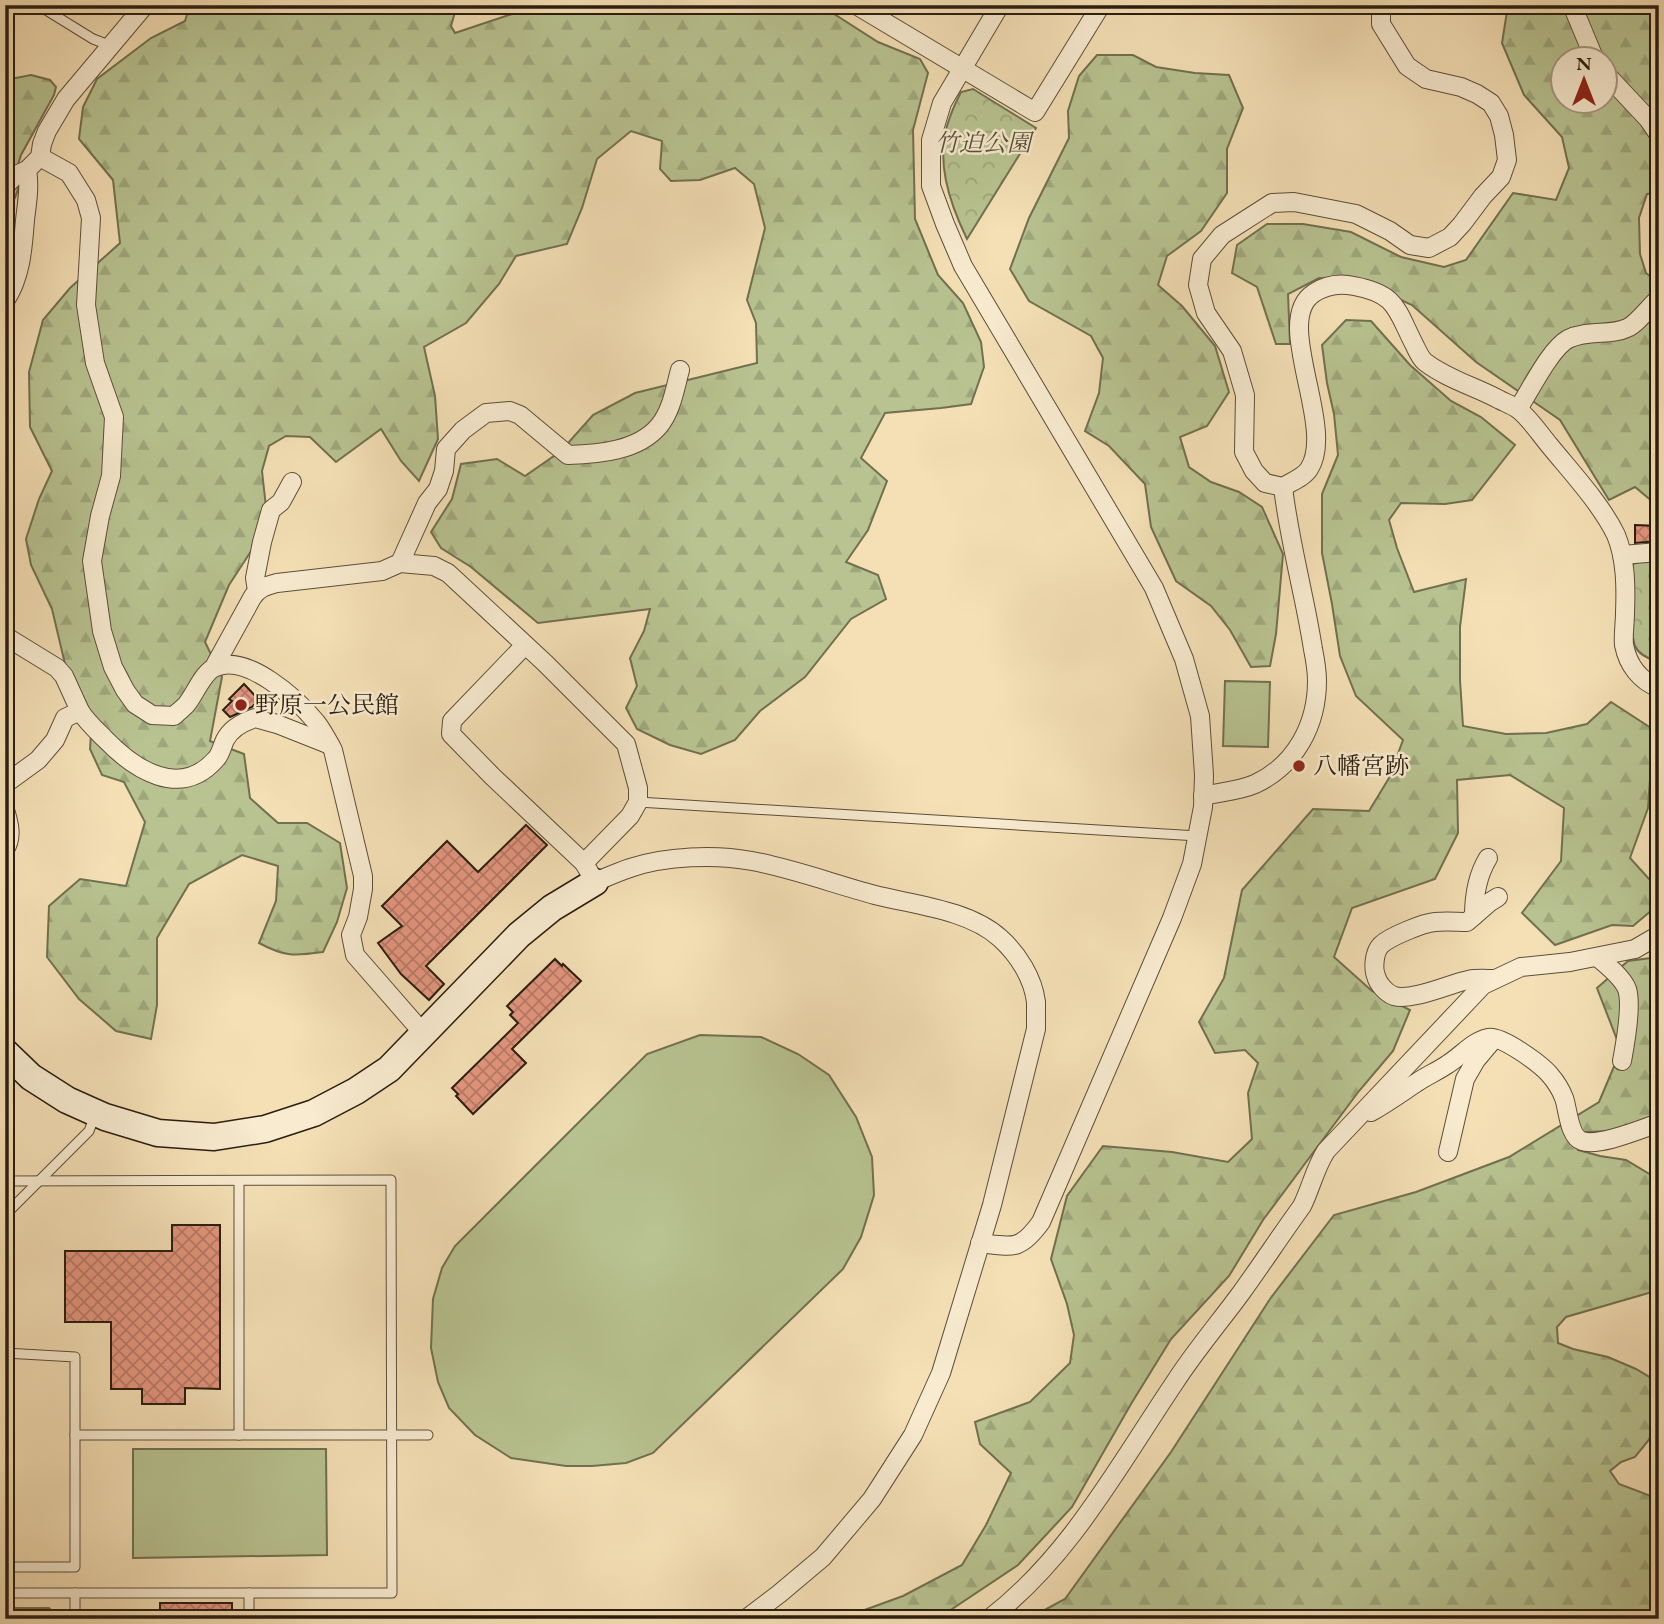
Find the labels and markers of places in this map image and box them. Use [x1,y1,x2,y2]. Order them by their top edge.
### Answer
place label: 野原一公民館 [255,689,399,720]
marker: 野原一公民館 [233,697,249,713]
place label: 八幡宮跡 [1313,750,1409,781]
marker: 八幡宮跡 [1291,758,1307,774]

